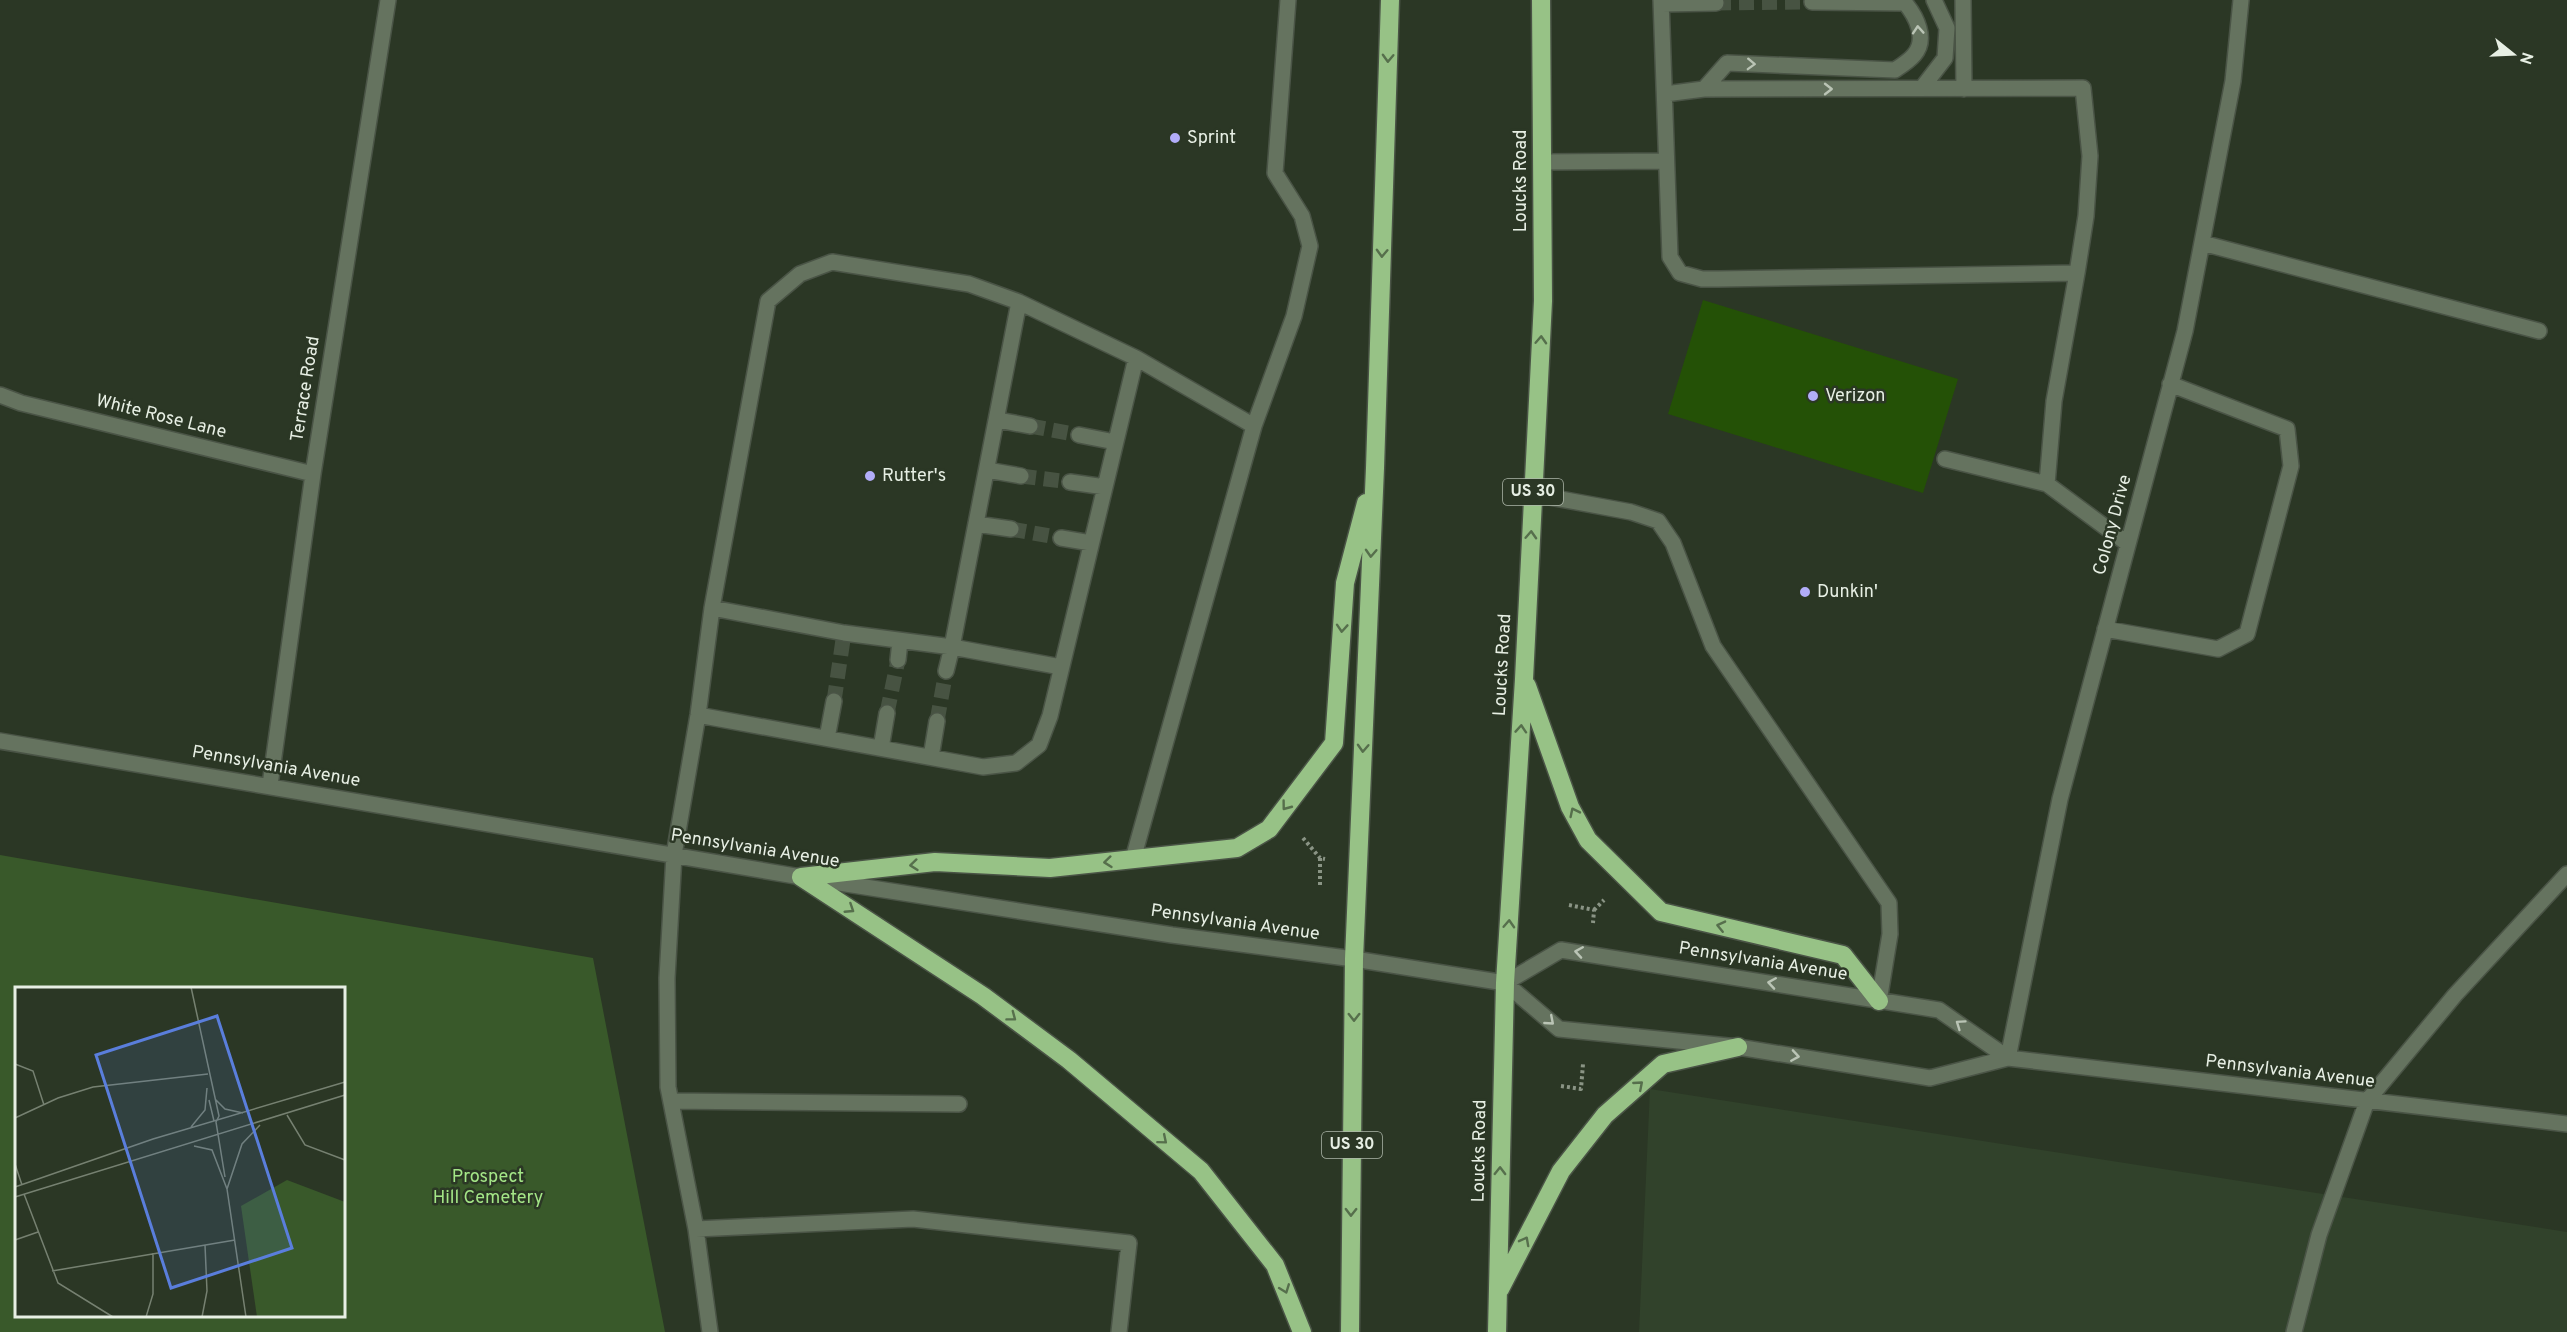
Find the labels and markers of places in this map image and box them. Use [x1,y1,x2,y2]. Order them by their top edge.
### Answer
place label: Sprint [1187,127,1236,150]
marker: Sprint [1168,131,1182,145]
place label: Verizon [1825,385,1885,408]
marker: Verizon [1806,389,1820,403]
place label: Rutter's [882,465,946,488]
marker: Rutter's [863,469,877,483]
place label: Dunkin' [1817,581,1878,604]
marker: Dunkin' [1798,585,1812,599]

